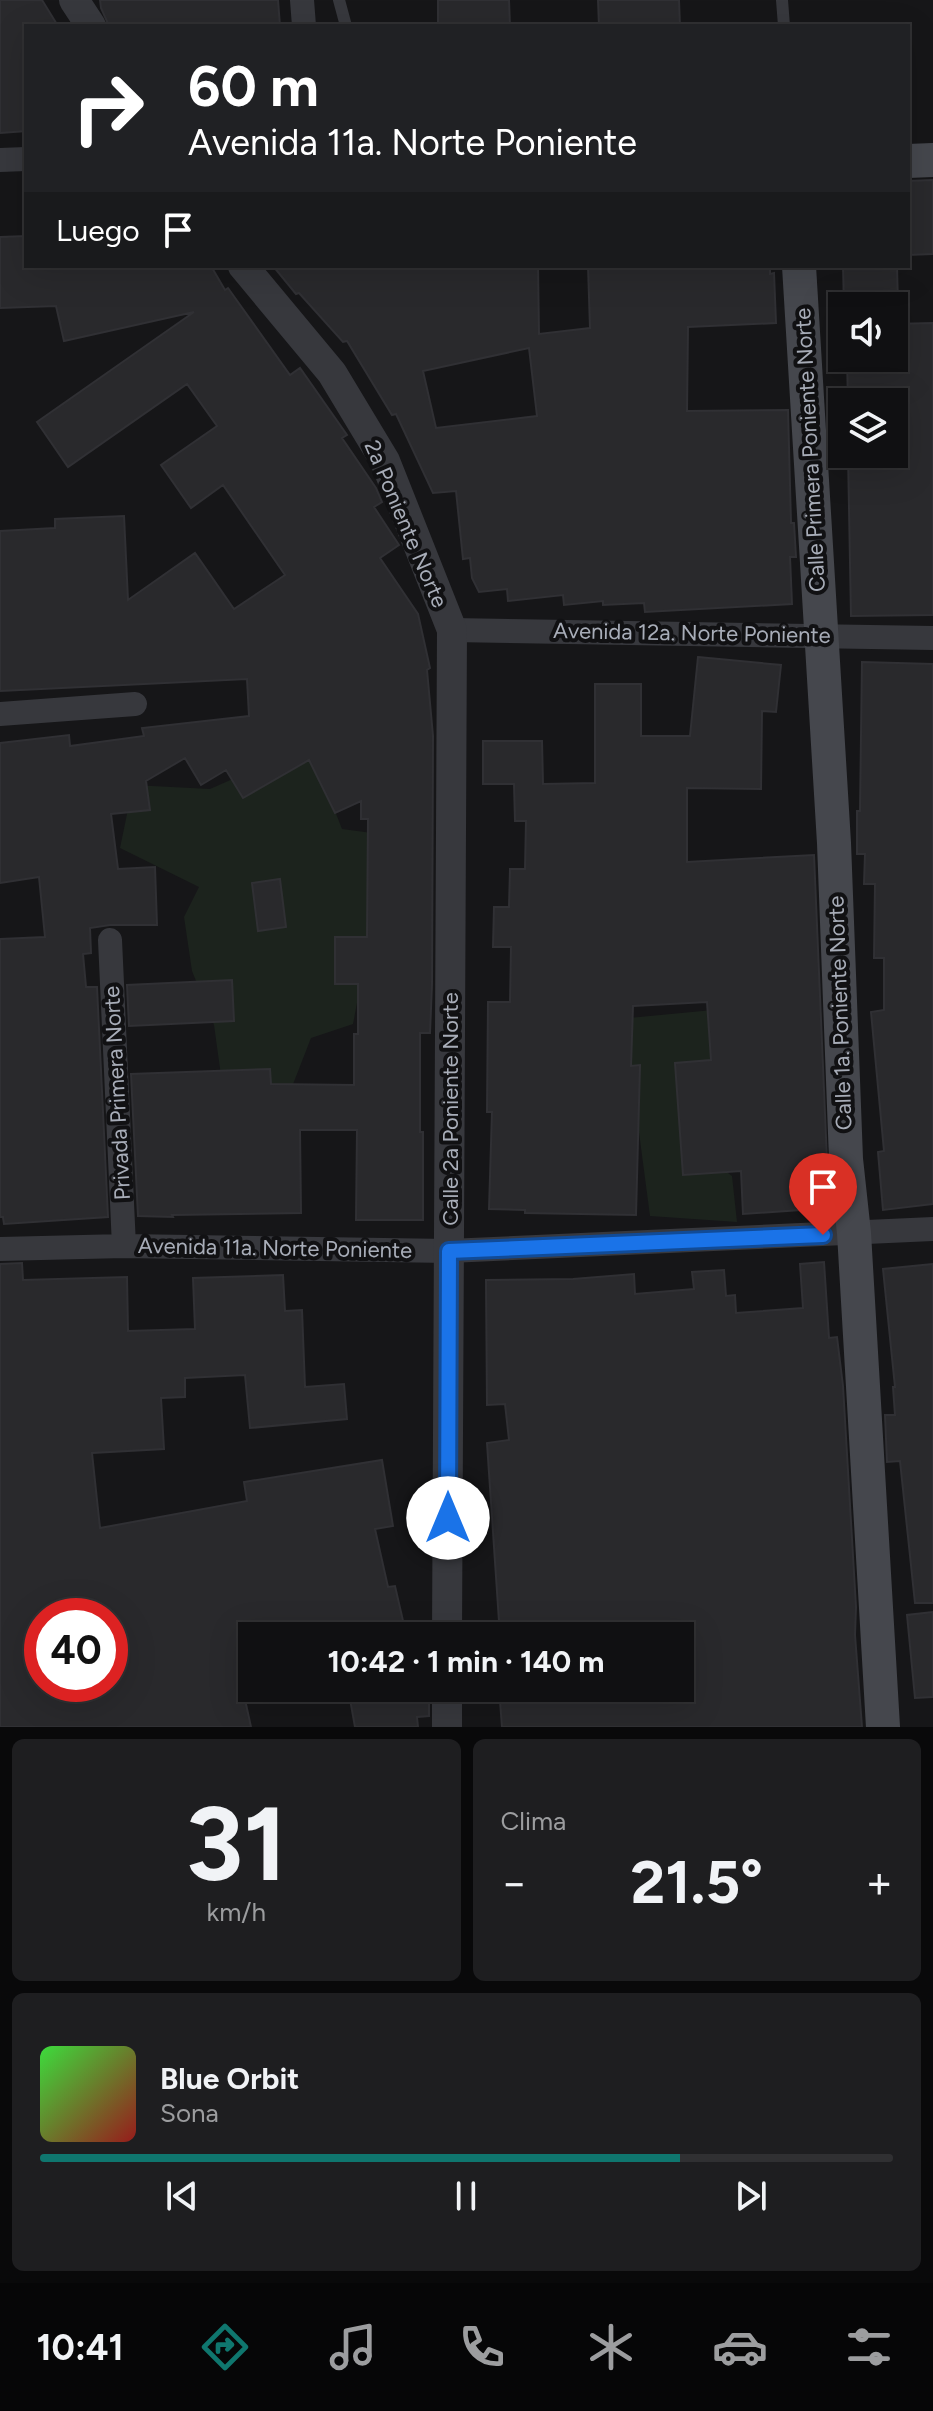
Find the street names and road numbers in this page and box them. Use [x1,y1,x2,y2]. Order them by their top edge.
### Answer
street label: Calle Primera Poniente Norte [789,307,831,593]
street label: 2a Poniente Norte [359,436,453,612]
street label: Avenida 12a. Norte Poniente [553,617,831,649]
street label: Calle 1a. Poniente Norte [822,895,858,1131]
street label: Privada Primera Norte [98,985,136,1201]
street label: Calle 2a Poniente Norte [437,992,464,1226]
street label: Avenida 11a. Norte Poniente [138,1232,412,1264]

